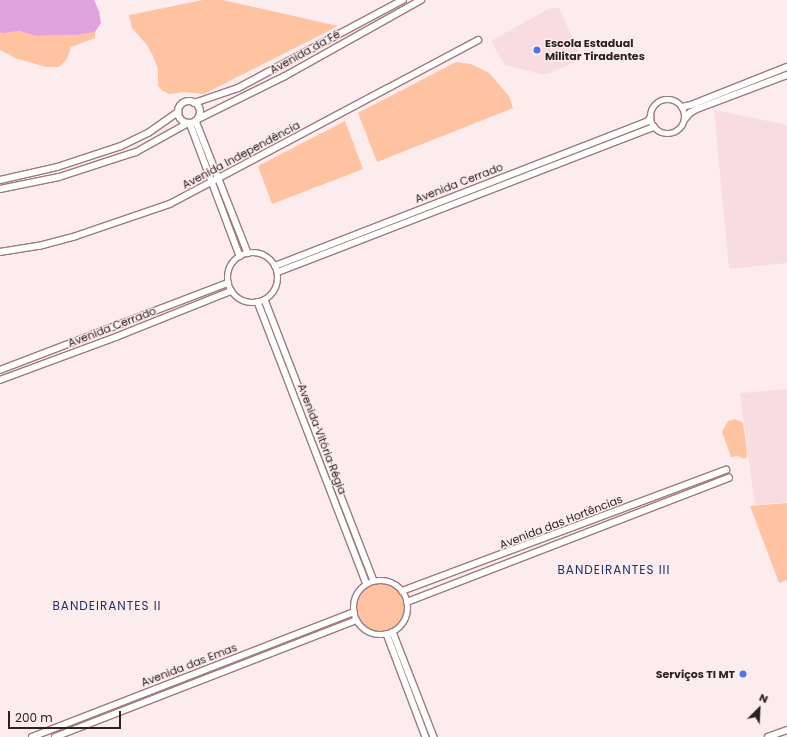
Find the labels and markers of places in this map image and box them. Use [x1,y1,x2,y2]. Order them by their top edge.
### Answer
place label: Escola Estadual Militar Tiradentes [545,37,645,63]
marker: Escola Estadual Militar Tiradentes [532,45,542,55]
place label: Serviços TI MT [656,667,735,681]
marker: Serviços TI MT [738,669,748,679]

